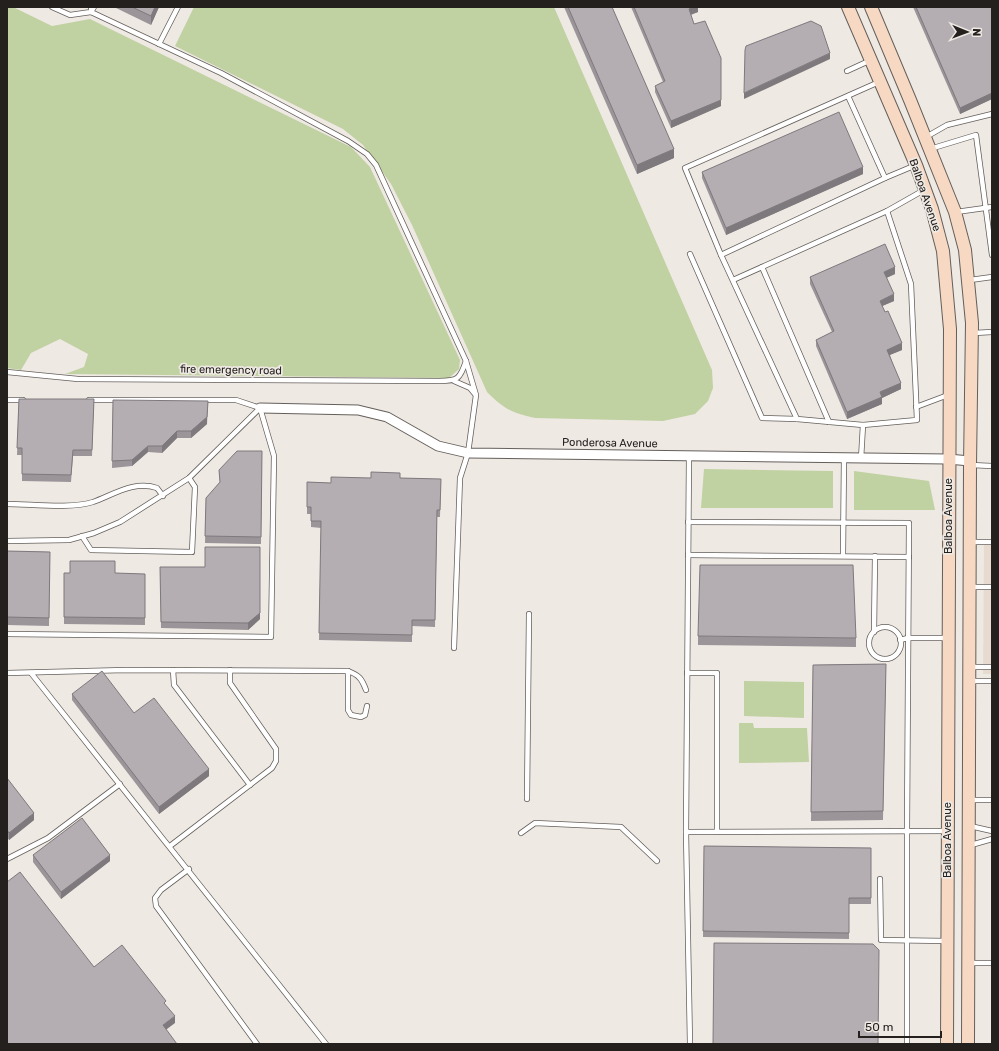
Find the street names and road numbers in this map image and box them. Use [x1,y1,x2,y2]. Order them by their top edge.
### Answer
street label: Balboa Avenue [906,157,944,233]
street label: fire emergency road [180,363,282,377]
street label: Ponderosa Avenue [562,436,658,450]
street label: Balboa Avenue [942,478,955,554]
street label: Balboa Avenue [941,802,954,878]

